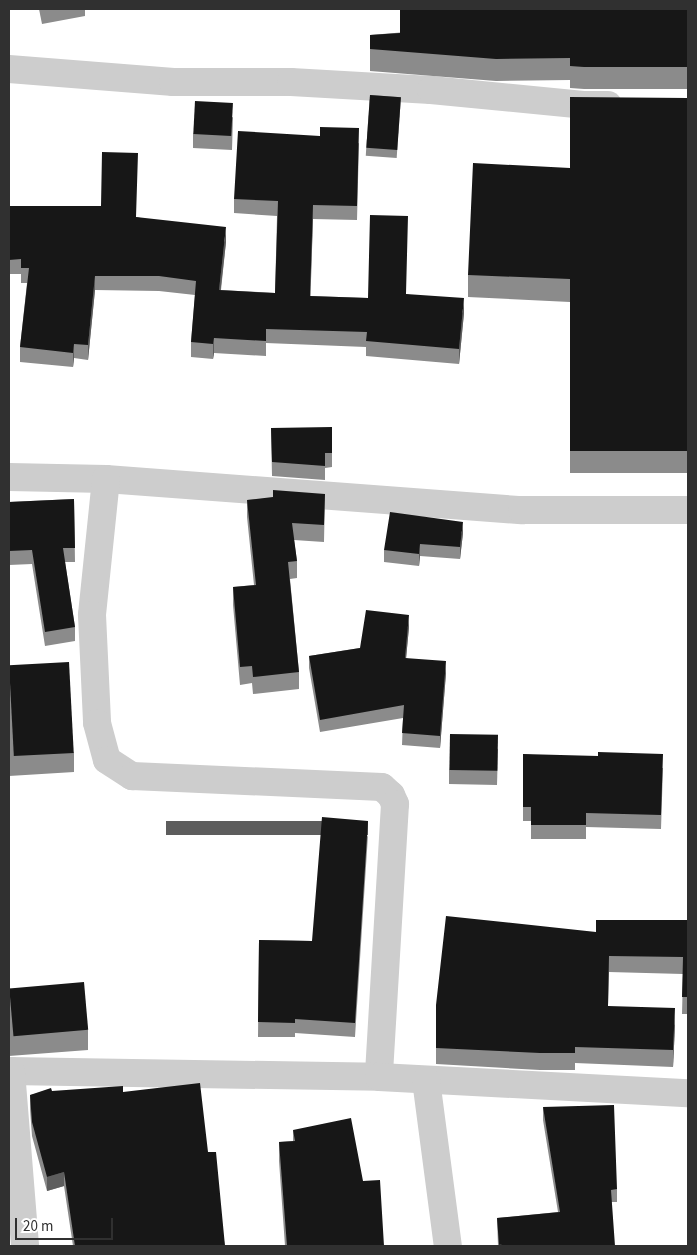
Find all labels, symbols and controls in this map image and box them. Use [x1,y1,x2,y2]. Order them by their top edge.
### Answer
scale bar [18,1208,115,1240]
text: 20 m [23,1216,53,1237]

